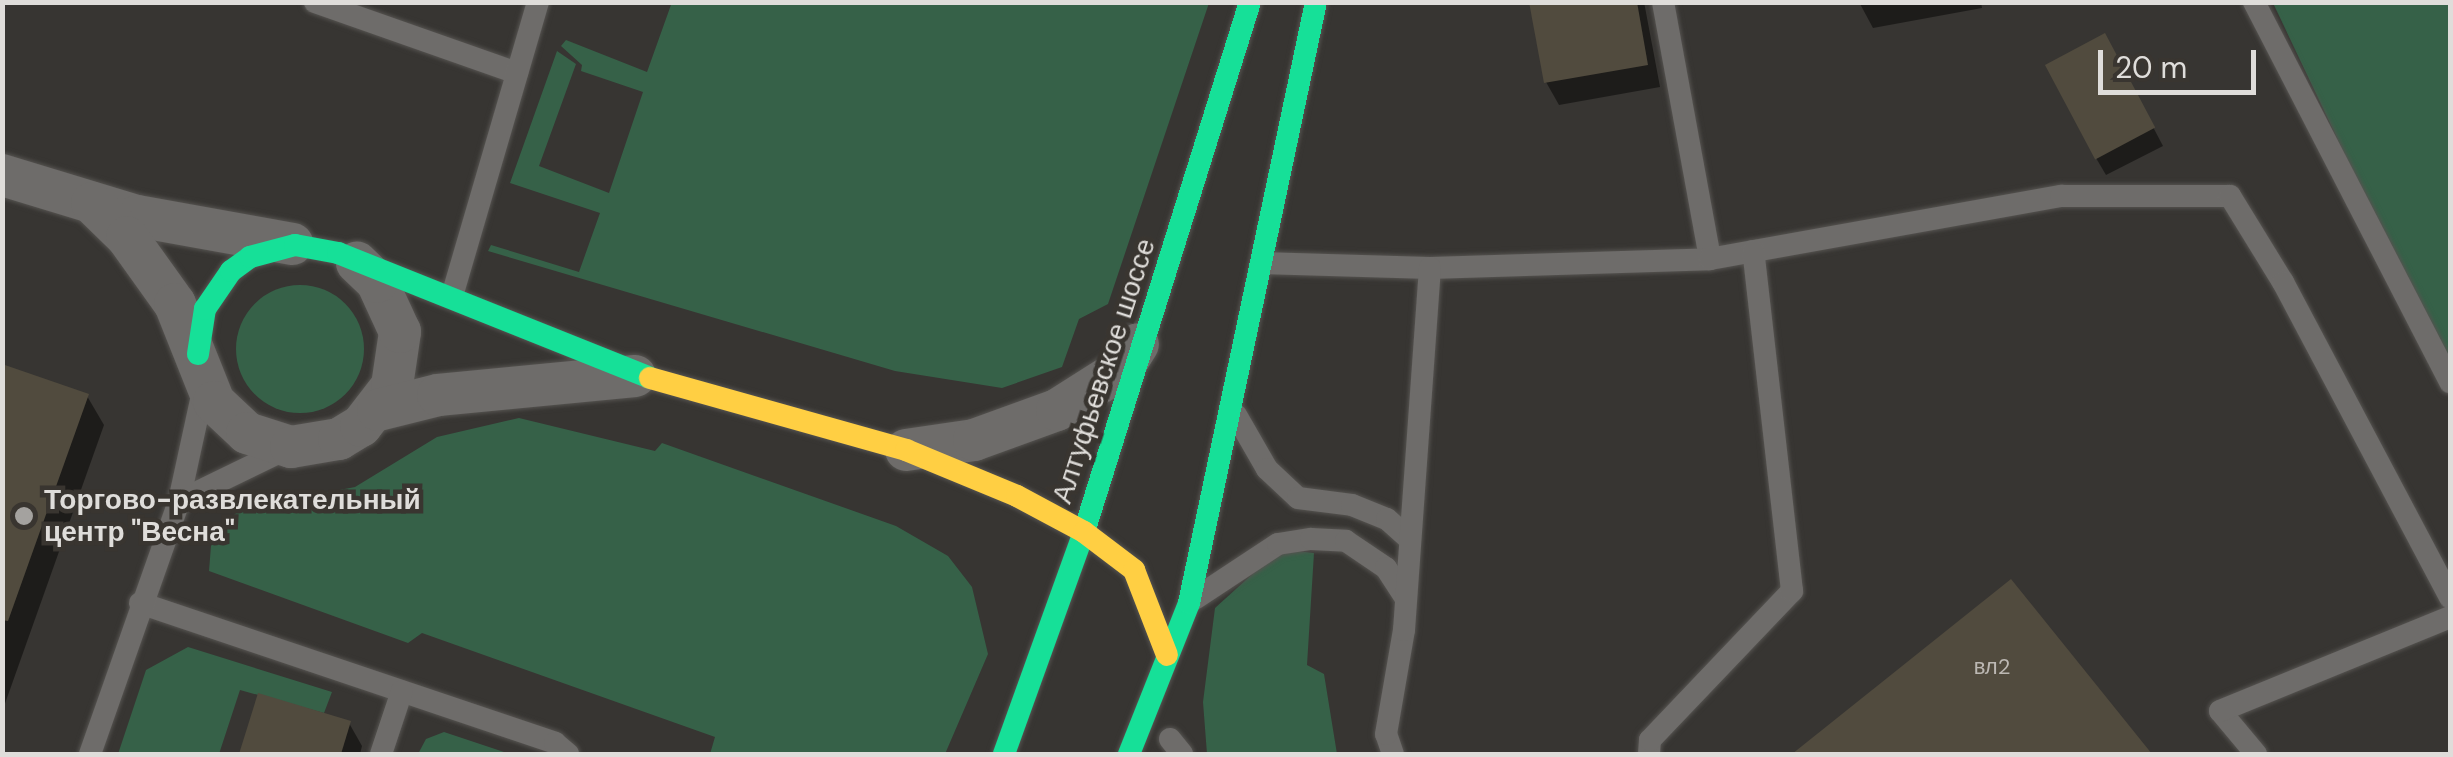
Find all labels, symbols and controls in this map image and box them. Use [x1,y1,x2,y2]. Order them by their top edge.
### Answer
scale bar [2103,30,2260,92]
text: 20 m [2115,48,2187,87]
street label: Алтуфьевское шоссе [1045,234,1163,508]
place label: Торгово-развлекательный центр "Весна" [44,483,421,549]
marker: Торгово-развлекательный центр "Весна" [13,505,35,527]
house number: вл2 [1974,654,2010,680]

